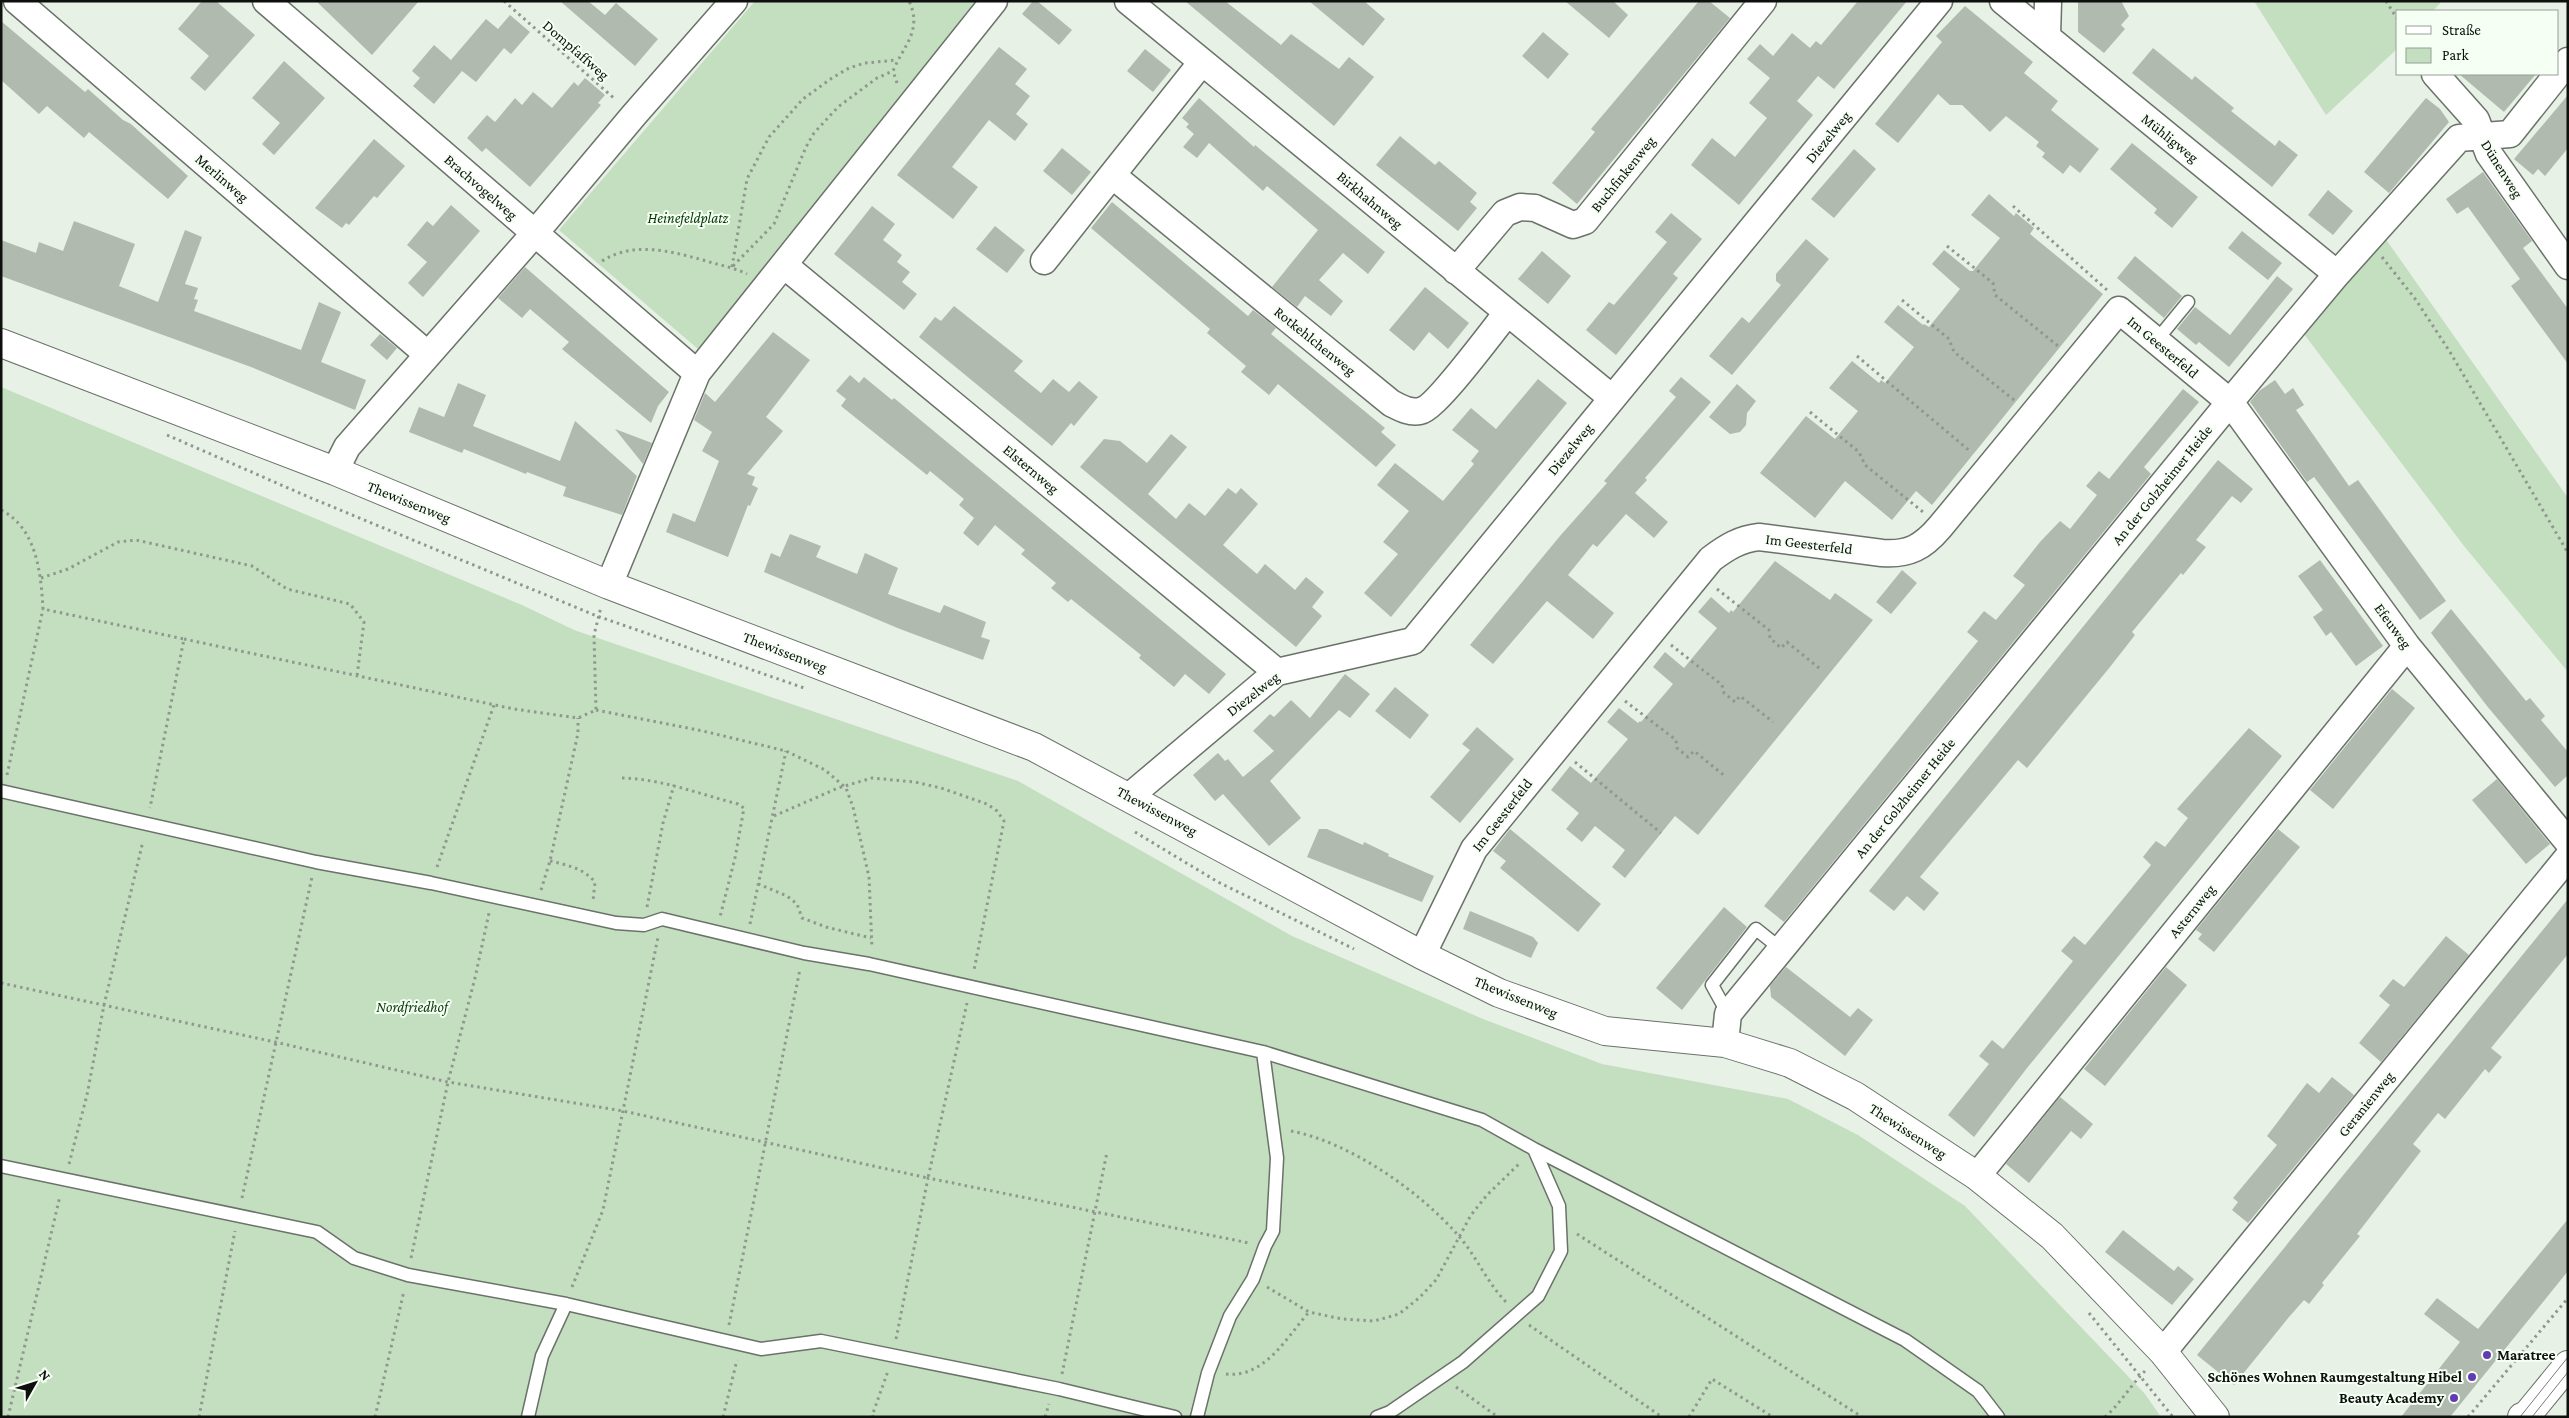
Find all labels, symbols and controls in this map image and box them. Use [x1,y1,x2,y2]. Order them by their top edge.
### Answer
legend [2396,10,2559,75]
street label: Dompfaffweg [539,17,612,84]
text: Straße [2442,22,2481,38]
text: Park [2442,47,2469,63]
street label: Diezelweg [1802,108,1855,167]
street label: Mühligweg [2138,110,2202,166]
street label: Buchfinkenweg [1588,133,1659,216]
street label: Dünenweg [2477,137,2526,201]
street label: Merlinweg [192,151,252,206]
street label: Brachvogelweg [441,151,521,224]
street label: Birkhahnweg [1333,168,1406,233]
park label: Heinefeldplatz [648,210,729,227]
street label: Rotkehlchenweg [1271,303,1359,379]
street label: Im Geesterfeld [2124,313,2202,381]
street label: Diezelweg [1544,420,1597,479]
street label: An der Golzheimer Heide [2109,422,2216,548]
street label: Elsternweg [999,441,1062,498]
street label: Thewissenweg [364,478,453,527]
street label: Im Geesterfeld [1765,531,1854,557]
street label: Efeuweg [2370,600,2415,652]
street label: Thewissenweg [740,629,829,676]
street label: Diezelweg [1224,669,1283,720]
street label: An der Golzheimer Heide [1852,735,1959,861]
street label: Im Geesterfeld [1469,775,1535,854]
street label: Thewissenweg [1114,783,1200,840]
street label: Asternweg [2166,881,2219,942]
street label: Thewissenweg [1471,973,1560,1022]
park label: Nordfriedhof [376,999,450,1016]
street label: Geranienweg [2335,1068,2398,1141]
street label: Thewissenweg [1866,1100,1950,1163]
place label: Maratree [2497,1347,2555,1363]
marker: Maratree [2481,1349,2493,1361]
north arrow [10,1358,60,1408]
text: N [36,1366,55,1384]
place label: Schönes Wohnen Raumgestaltung Hibel [2208,1369,2463,1385]
marker: Schönes Wohnen Raumgestaltung Hibel [2466,1371,2478,1383]
place label: Beauty Academy [2339,1390,2445,1406]
marker: Beauty Academy [2448,1392,2460,1404]

